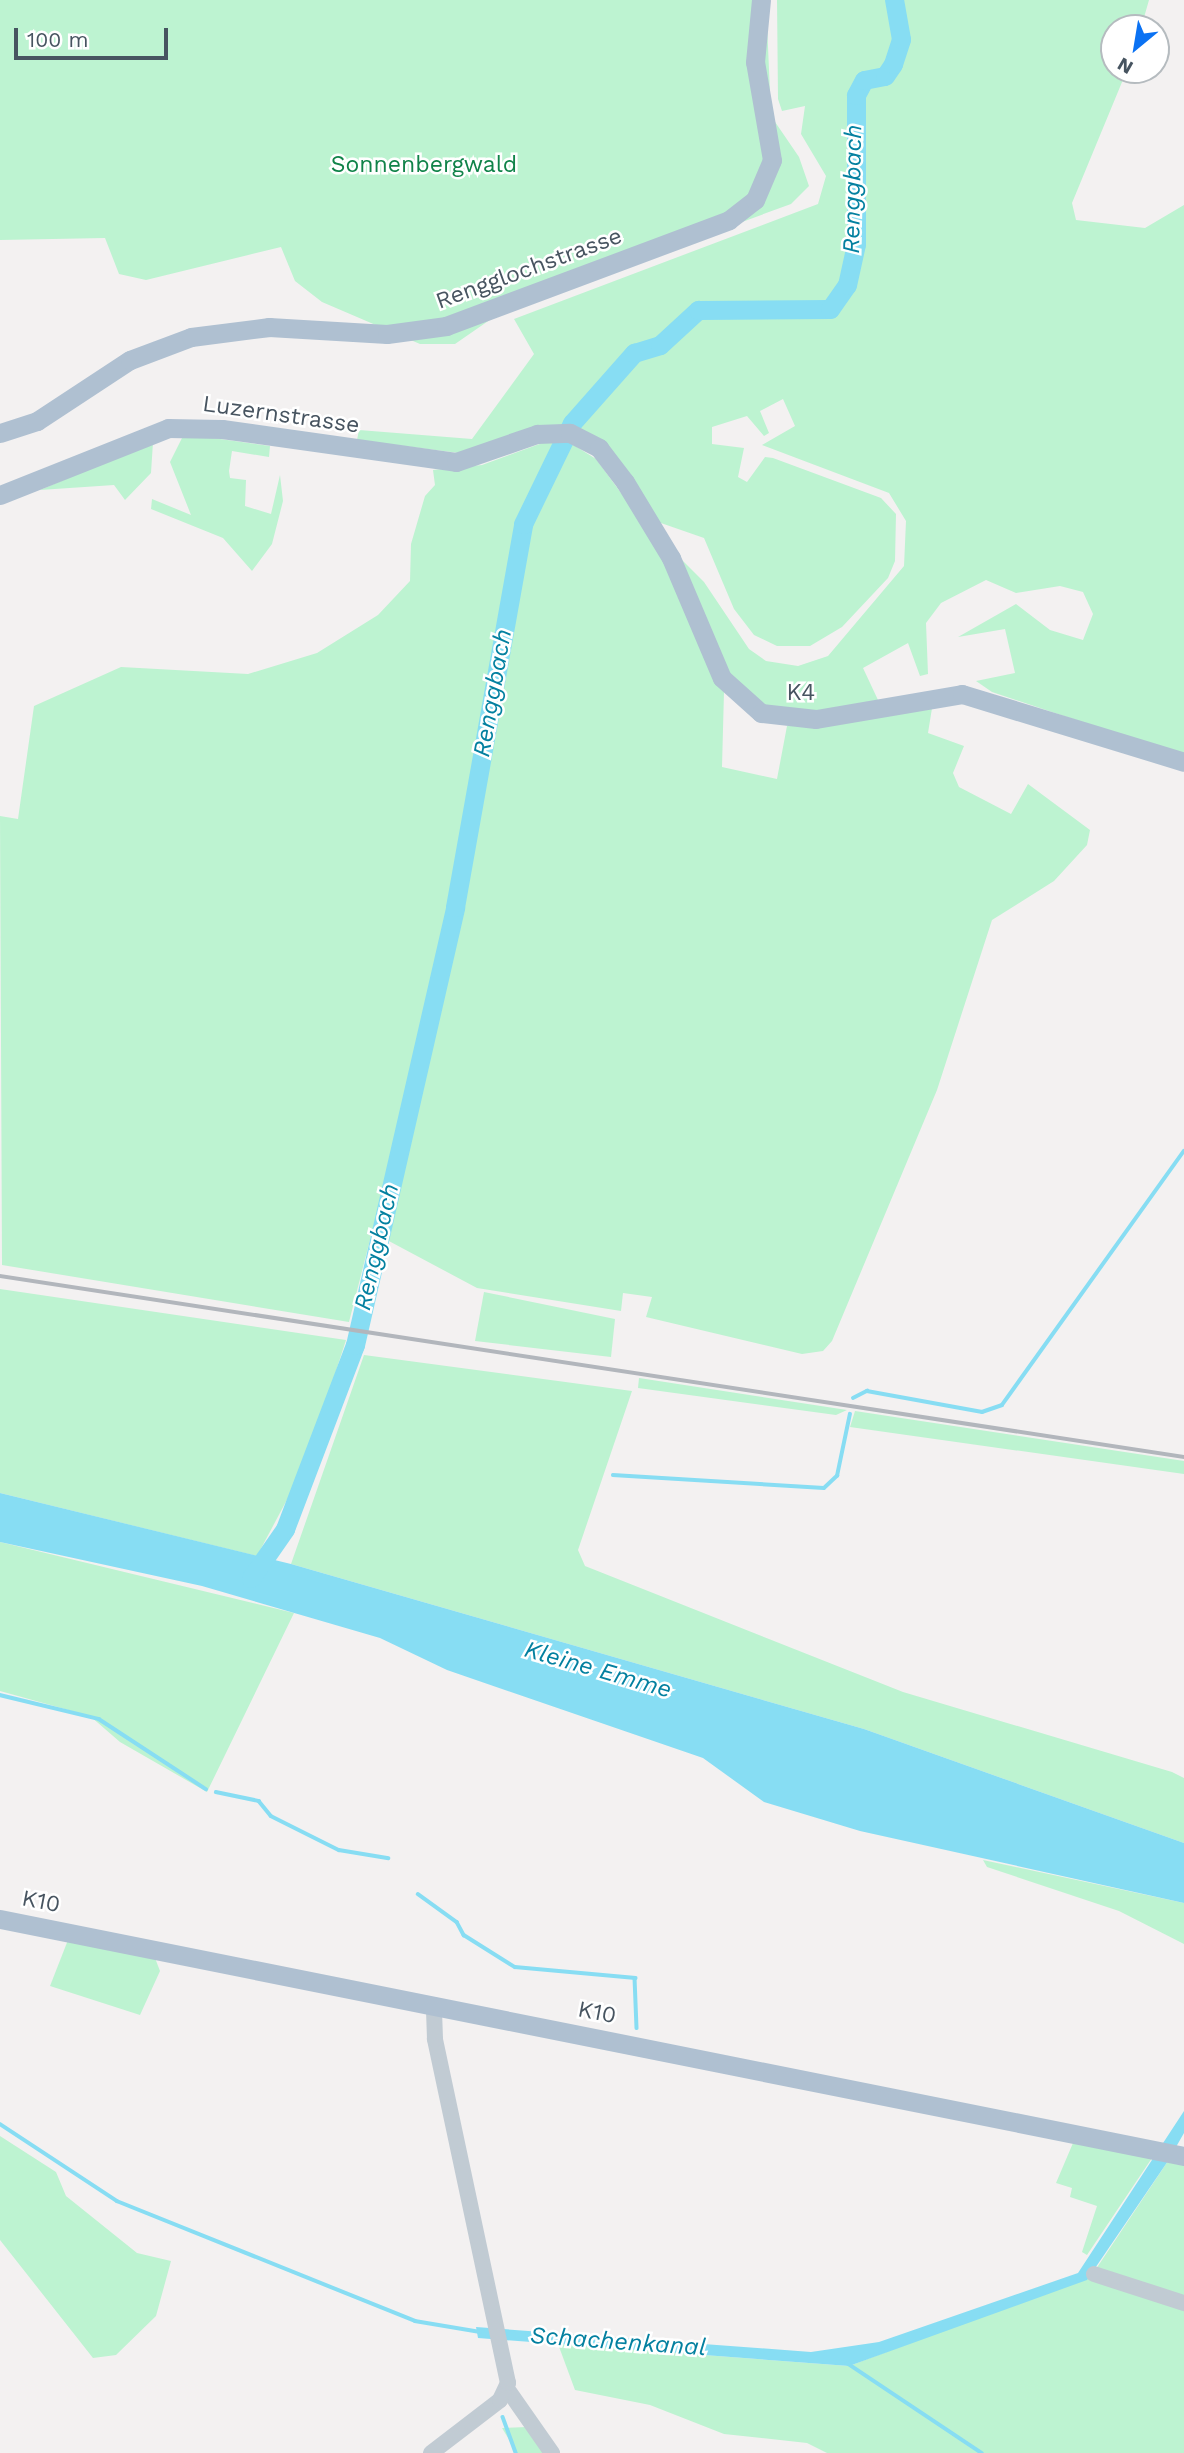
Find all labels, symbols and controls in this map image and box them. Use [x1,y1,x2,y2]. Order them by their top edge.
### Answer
scale bar [18,14,172,58]
north arrow [1100,14,1170,84]
text: 100 m [27,27,89,52]
text: N [1113,52,1137,79]
water label: Renggbach [837,124,869,254]
park label: Sonnenbergwald [331,151,517,179]
street label: Rengglochstrasse [432,222,626,316]
street label: Luzernstrasse [201,390,361,440]
water label: Renggbach [468,627,518,759]
street label: K4 [787,679,815,707]
water label: Renggbach [348,1181,406,1313]
water label: Kleine Emme [521,1635,675,1705]
street label: K10 [20,1885,62,1919]
street label: K10 [576,1996,618,2030]
water label: Schachenkanal [529,2321,707,2363]

